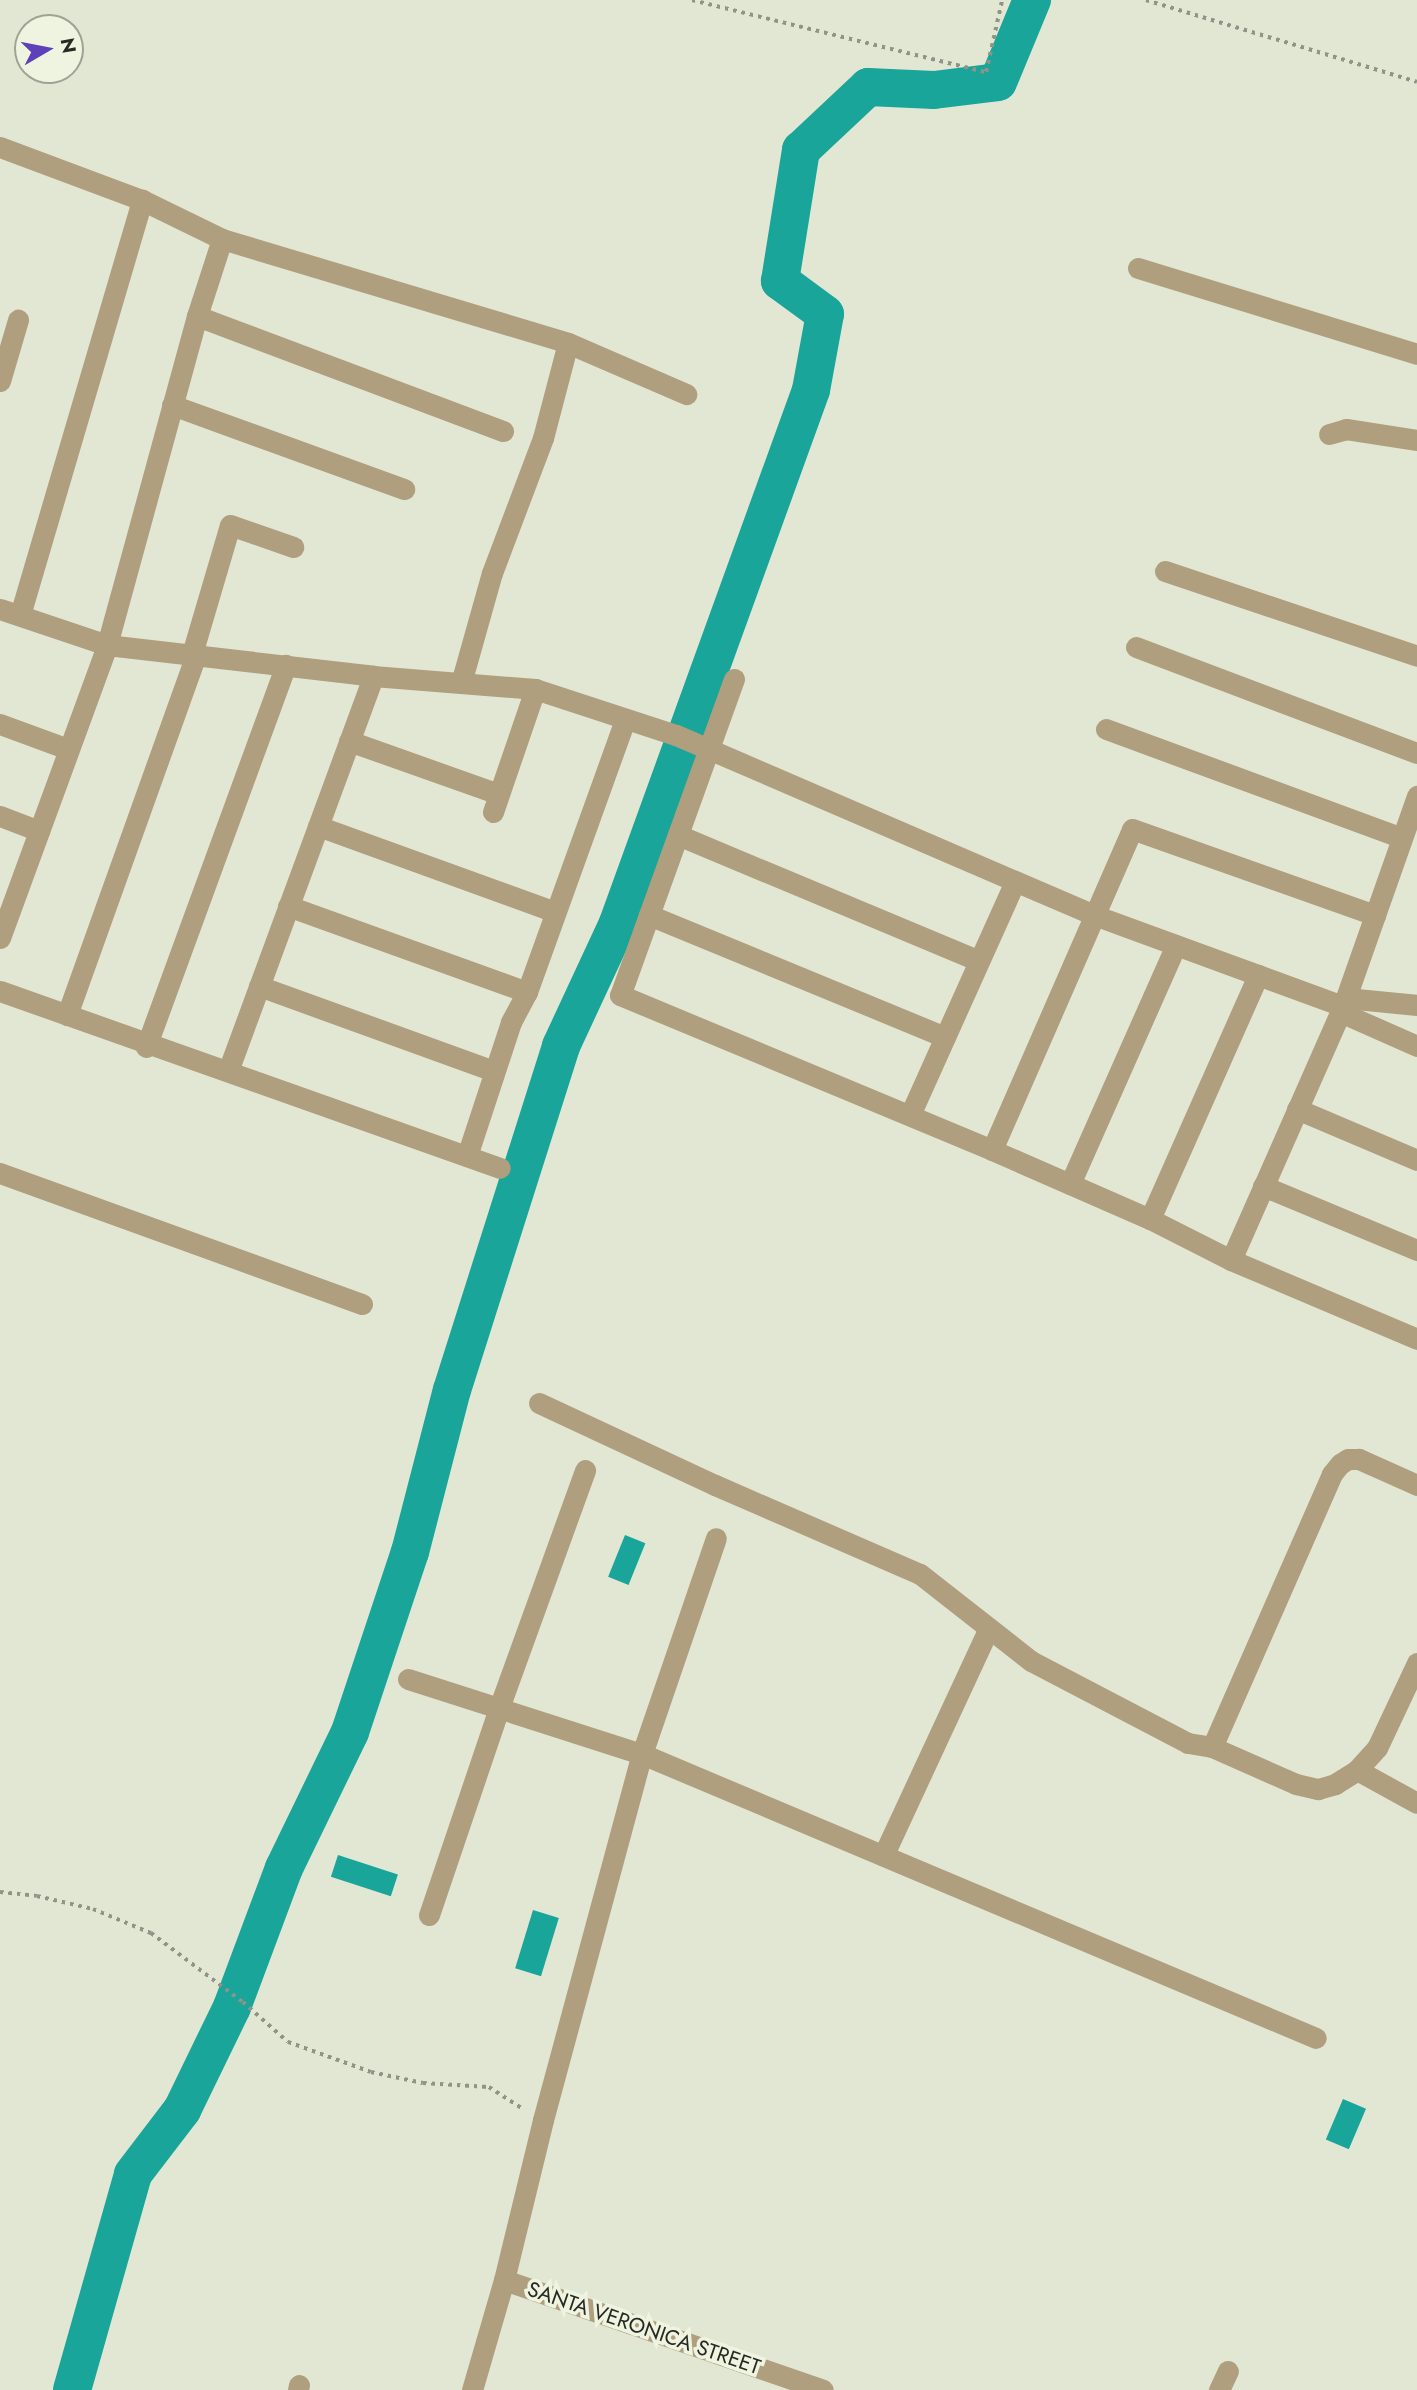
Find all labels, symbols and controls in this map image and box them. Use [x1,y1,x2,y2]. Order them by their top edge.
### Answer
north arrow [14,14,84,84]
text: N [54,36,83,55]
street label: SANTA VERONICA STREET [524,2276,764,2380]

